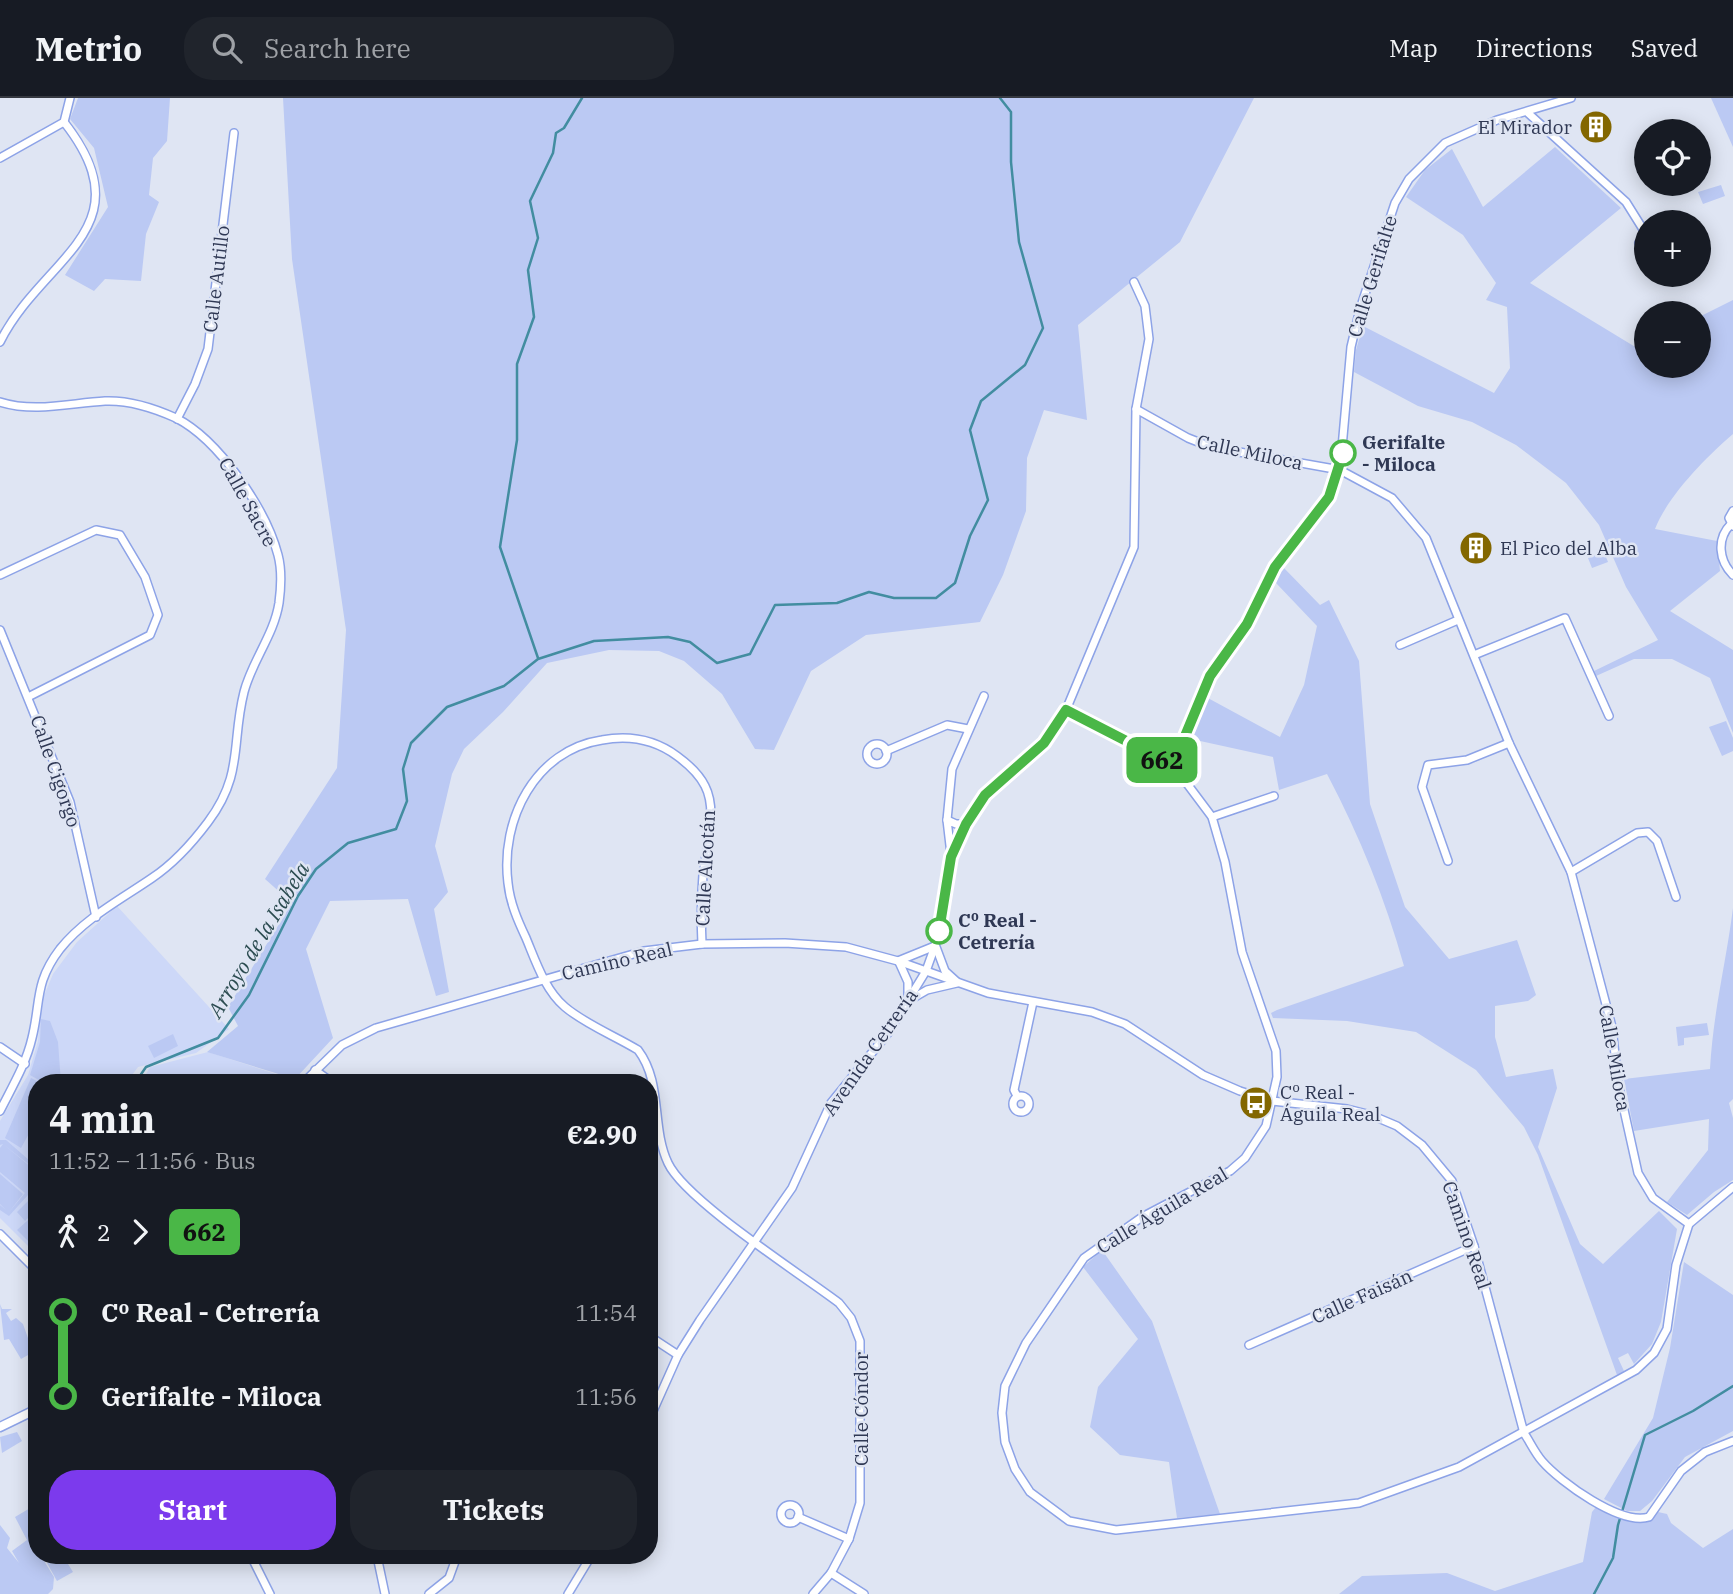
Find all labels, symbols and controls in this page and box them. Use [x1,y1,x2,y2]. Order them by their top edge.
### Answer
search box [184,17,674,80]
text: Metrio [35,27,142,70]
icon: search [208,29,246,67]
text: Search here [264,31,411,65]
text: Map [1389,32,1438,64]
text: Directions [1476,32,1593,64]
text: Saved [1631,32,1698,64]
building icon: El Mirador [1577,108,1615,146]
place label: El Mirador [1478,115,1573,139]
map controls [1634,119,1711,378]
button: locate [1634,119,1711,196]
button: + [1634,210,1711,287]
street label: Calle Gerifalte [1342,212,1402,340]
street label: Calle Autillo [198,224,234,334]
button: − [1634,301,1711,378]
street label: Calle Miloca [1195,429,1305,475]
place label: Gerifalte - Miloca [1362,430,1446,476]
marker: Gerifalte - Miloca [1330,440,1356,466]
street label: Calle Sacre [214,453,282,551]
building icon: El Pico del Alba [1457,529,1495,567]
place label: El Pico del Alba [1500,536,1637,560]
street label: Calle Cigorgo [26,712,86,830]
line badge: 662 [1122,737,1202,783]
text: 662 [1140,744,1184,776]
street label: Calle Alcotán [690,809,720,927]
water label: Arroyo de la Isabela [200,856,316,1024]
place label: Cº Real - Cetrería [958,908,1037,954]
marker: Cº Real - Cetrería [926,918,952,944]
street label: Camino Real [559,937,675,985]
street label: Avenida Cetrería [817,984,923,1120]
street label: Calle Miloca [1594,1003,1636,1113]
place label: Cº Real - Águila Real [1280,1080,1381,1126]
bus stop icon: Cº Real - Águila Real [1237,1084,1275,1122]
text: 4 min [49,1094,155,1143]
text: €2.90 [567,1117,637,1151]
text: 11:52 – 11:56 · Bus [49,1145,256,1175]
street label: Calle Águila Real [1092,1161,1232,1259]
street label: Camino Real [1437,1178,1497,1293]
icon: walk [49,1213,87,1251]
icon: forward [121,1213,159,1251]
text: 662 [183,1216,226,1248]
text: 2 [97,1217,111,1247]
street label: Calle Faisán [1308,1263,1416,1329]
text: Cº Real - Cetrería [101,1295,320,1329]
text: 11:54 [575,1297,637,1327]
street label: Calle Cóndor [849,1351,873,1466]
text: Gerifalte - Miloca [101,1379,322,1413]
text: 11:56 [575,1381,637,1411]
button: Start [49,1470,336,1550]
button: Tickets [350,1470,637,1550]

